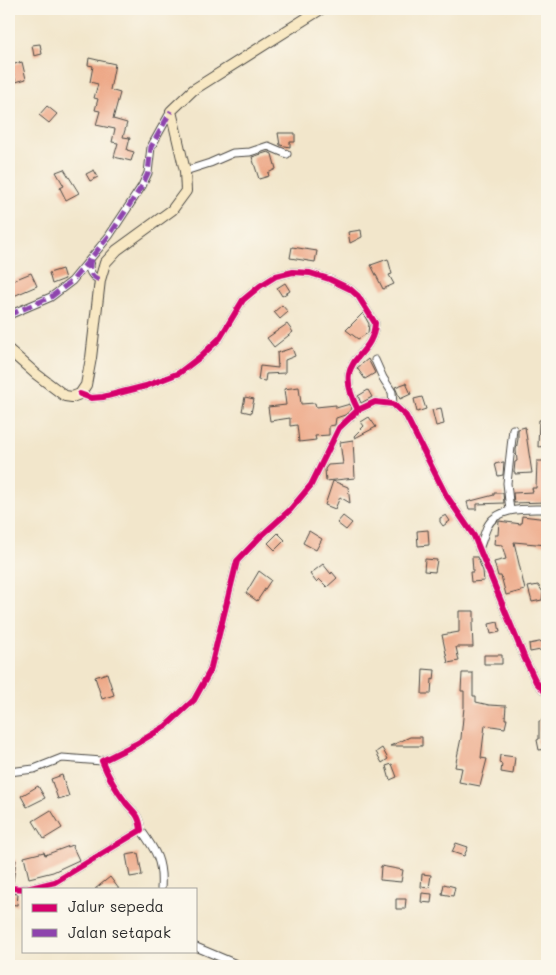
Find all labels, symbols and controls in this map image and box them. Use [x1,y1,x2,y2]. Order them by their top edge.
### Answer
legend [22,888,198,952]
text: Jalur sepeda [68,896,164,916]
text: Jalan setapak [68,922,171,942]

